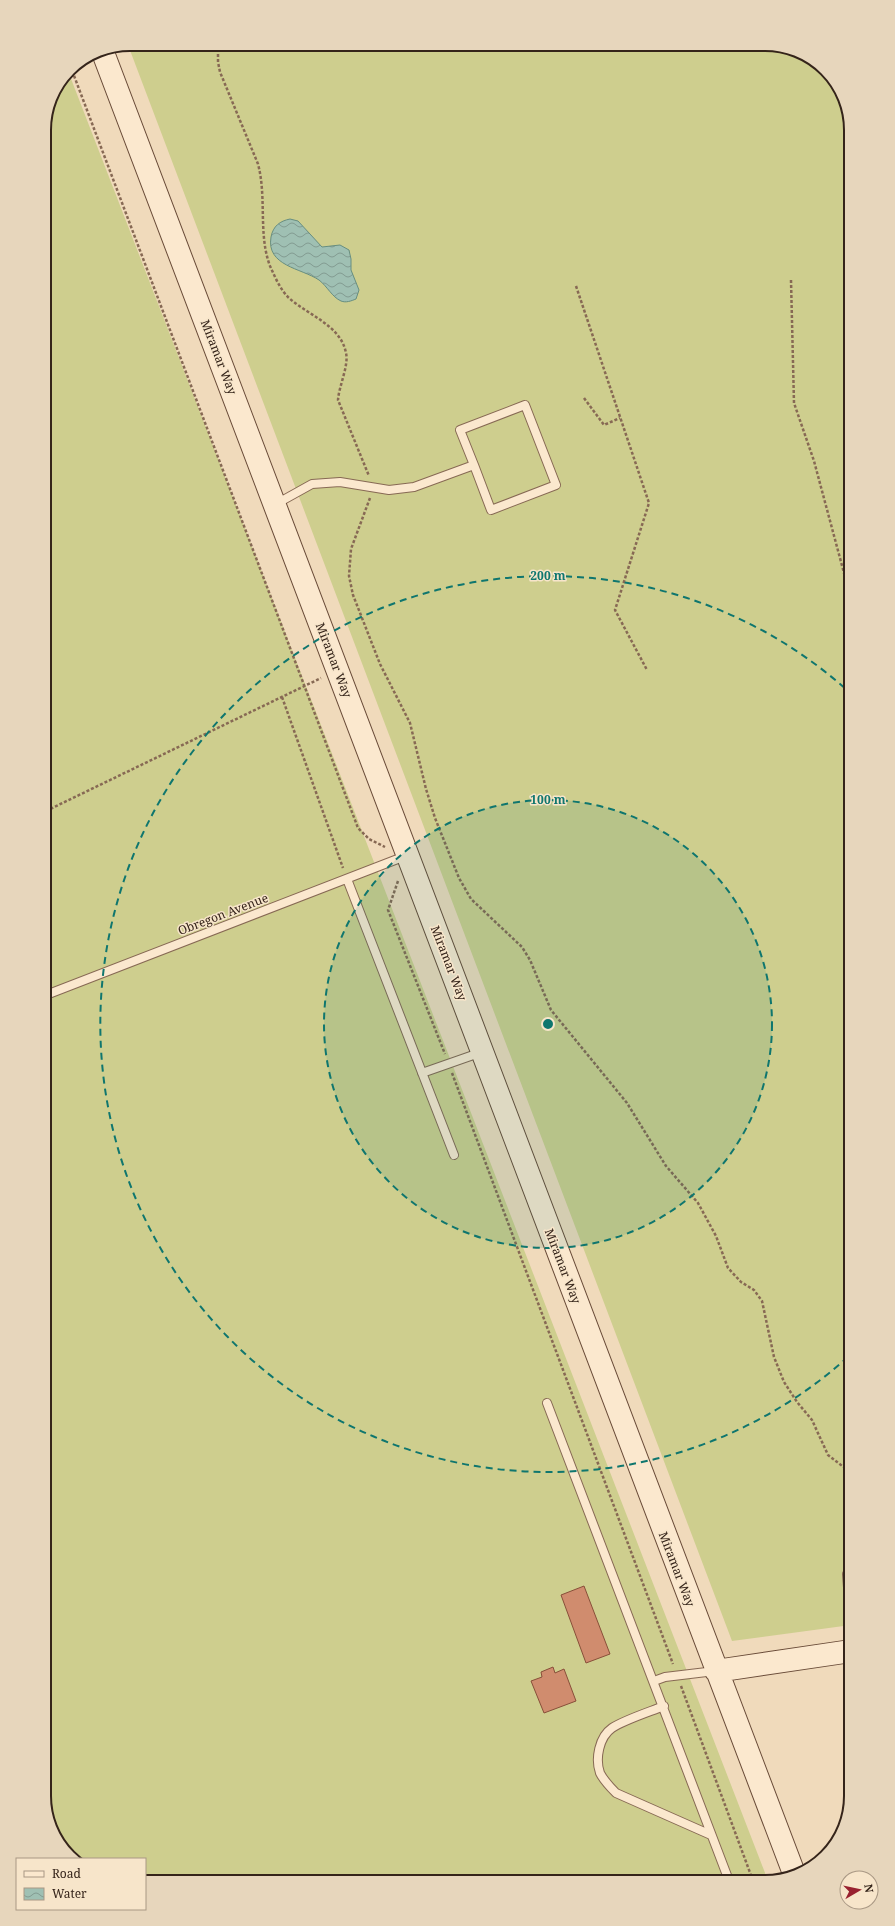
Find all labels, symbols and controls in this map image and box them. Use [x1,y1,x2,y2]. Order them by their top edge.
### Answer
street label: Miramar Way [197,317,241,397]
text: 200 m [530,567,566,584]
street label: Miramar Way [312,620,356,700]
text: 100 m [530,791,566,808]
street label: Obregon Avenue [175,889,271,939]
street label: Miramar Way [427,923,471,1003]
centre of rings [541,1017,555,1031]
street label: Miramar Way [541,1226,585,1306]
street label: Miramar Way [655,1529,699,1609]
legend [16,1858,146,1910]
text: Road [52,1865,82,1882]
north arrow [839,1870,879,1910]
text: N [861,1883,878,1894]
text: Water [52,1885,87,1902]

